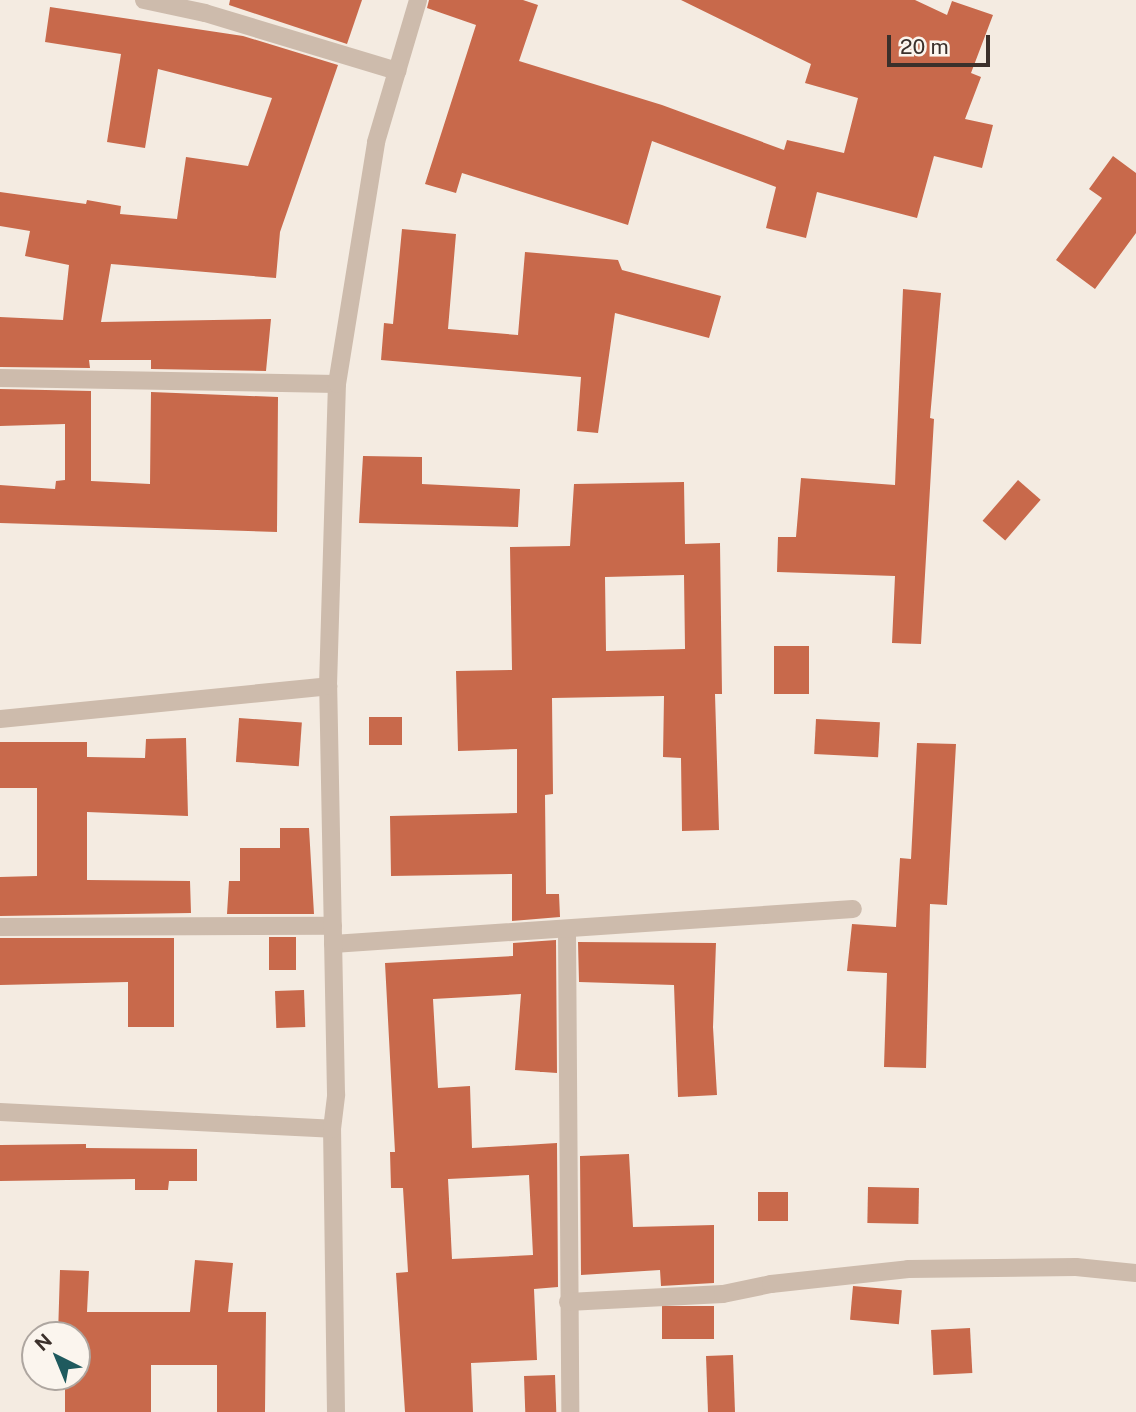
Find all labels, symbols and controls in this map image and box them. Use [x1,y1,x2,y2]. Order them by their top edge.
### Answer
scale bar [891,21,994,65]
text: 20 m [900,34,949,59]
north arrow [21,1321,91,1391]
text: N [30,1329,56,1355]

